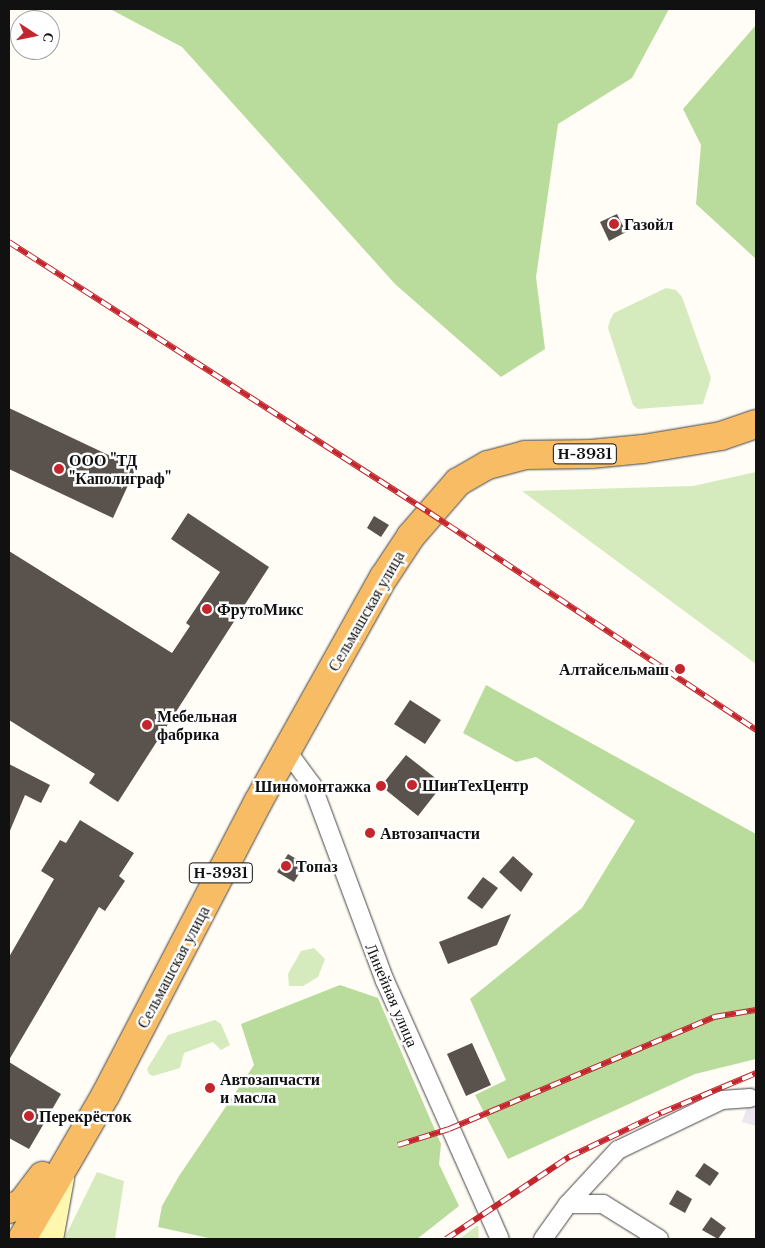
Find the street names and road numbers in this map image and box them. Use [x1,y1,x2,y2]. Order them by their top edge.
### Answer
road number: Н-3931 [552,442,618,466]
street label: Сельмашская улица [324,547,408,675]
road number: Н-3931 [188,860,254,886]
street label: Сельмашская улица [133,903,213,1031]
street label: Линейная улица [362,940,422,1050]

